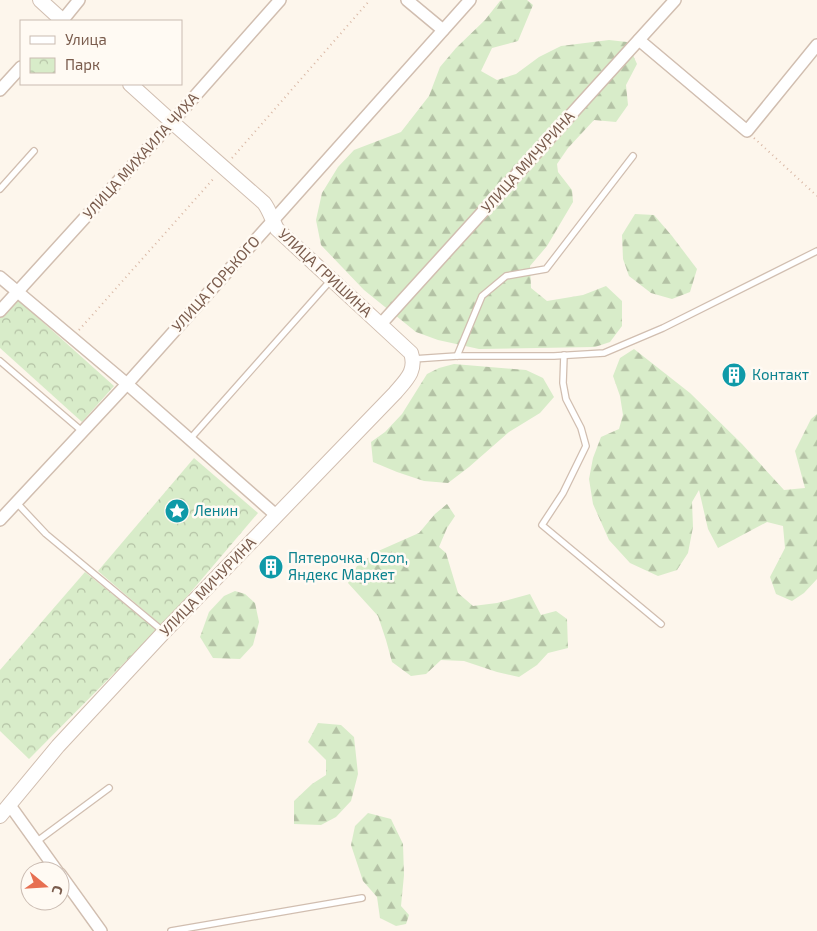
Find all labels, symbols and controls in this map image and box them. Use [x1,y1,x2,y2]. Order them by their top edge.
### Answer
legend [20,20,182,85]
text: Улица [65,30,107,48]
text: Парк [65,55,100,73]
street label: УЛИЦА МИХАИЛА ЧИХА [79,88,202,222]
street label: УЛИЦА МИЧУРИНА [477,106,578,216]
street label: УЛИЦА ГРИШИНА [275,224,377,321]
street label: УЛИЦА ГОРЬКОГО [168,232,263,335]
building icon: Контакт [721,362,747,388]
place label: Контакт [752,365,809,383]
place icon: Ленин [164,498,190,524]
place label: Ленин [194,501,238,519]
street label: УЛИЦА МИЧУРИНА [155,533,260,640]
place label: Пятерочка, Ozon, Яндекс Маркет [288,548,408,583]
building icon: Пятерочка, Ozon, Яндекс Маркет [258,554,284,580]
north arrow [20,861,70,911]
text: С [48,884,67,897]

